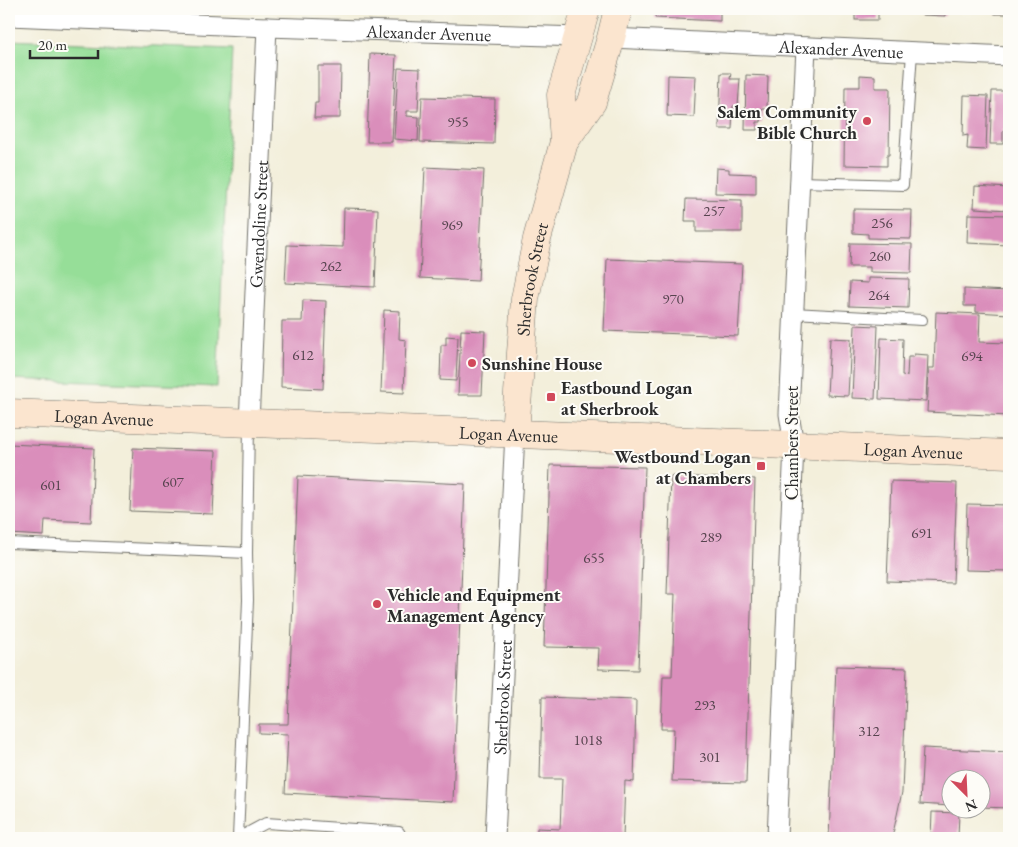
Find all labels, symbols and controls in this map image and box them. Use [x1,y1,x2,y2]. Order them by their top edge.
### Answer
street label: Alexander Avenue [365,19,492,46]
scale bar [30,28,98,60]
street label: Alexander Avenue [777,34,904,63]
text: 20 m [38,35,67,54]
place label: Salem Community Bible Church [717,100,857,144]
house number: 955 [447,112,469,131]
marker: Salem Community Bible Church [861,115,873,127]
street label: Gwendoline Street [244,160,272,289]
house number: 257 [703,201,726,220]
house number: 256 [871,213,893,232]
house number: 969 [441,215,463,234]
street label: Sherbrook Street [511,219,553,337]
house number: 260 [869,246,891,265]
house number: 262 [320,256,343,275]
house number: 264 [868,285,891,304]
house number: 970 [662,289,684,308]
house number: 612 [292,345,315,364]
house number: 694 [961,346,984,365]
place label: Sunshine House [482,352,603,375]
marker: Sunshine House [466,357,478,369]
place label: Eastbound Logan at Sherbrook [561,376,693,420]
street label: Chambers Street [780,385,803,500]
marker: Eastbound Logan at Sherbrook [545,391,557,403]
street label: Logan Avenue [54,403,154,430]
street label: Logan Avenue [458,420,559,447]
street label: Logan Avenue [863,437,963,464]
place label: Westbound Logan at Chambers [614,445,751,489]
marker: Westbound Logan at Chambers [755,460,767,472]
house number: 607 [162,472,185,491]
house number: 601 [40,475,62,494]
house number: 691 [911,523,933,542]
house number: 289 [700,527,722,546]
house number: 655 [583,548,605,567]
place label: Vehicle and Equipment Management Agency [387,583,561,627]
marker: Vehicle and Equipment Management Agency [371,598,383,610]
street label: Sherbrook Street [488,639,516,755]
house number: 293 [694,695,716,714]
house number: 312 [858,721,881,740]
house number: 1018 [574,730,602,749]
house number: 301 [699,747,721,766]
north arrow [940,770,990,820]
text: N [962,795,980,817]

